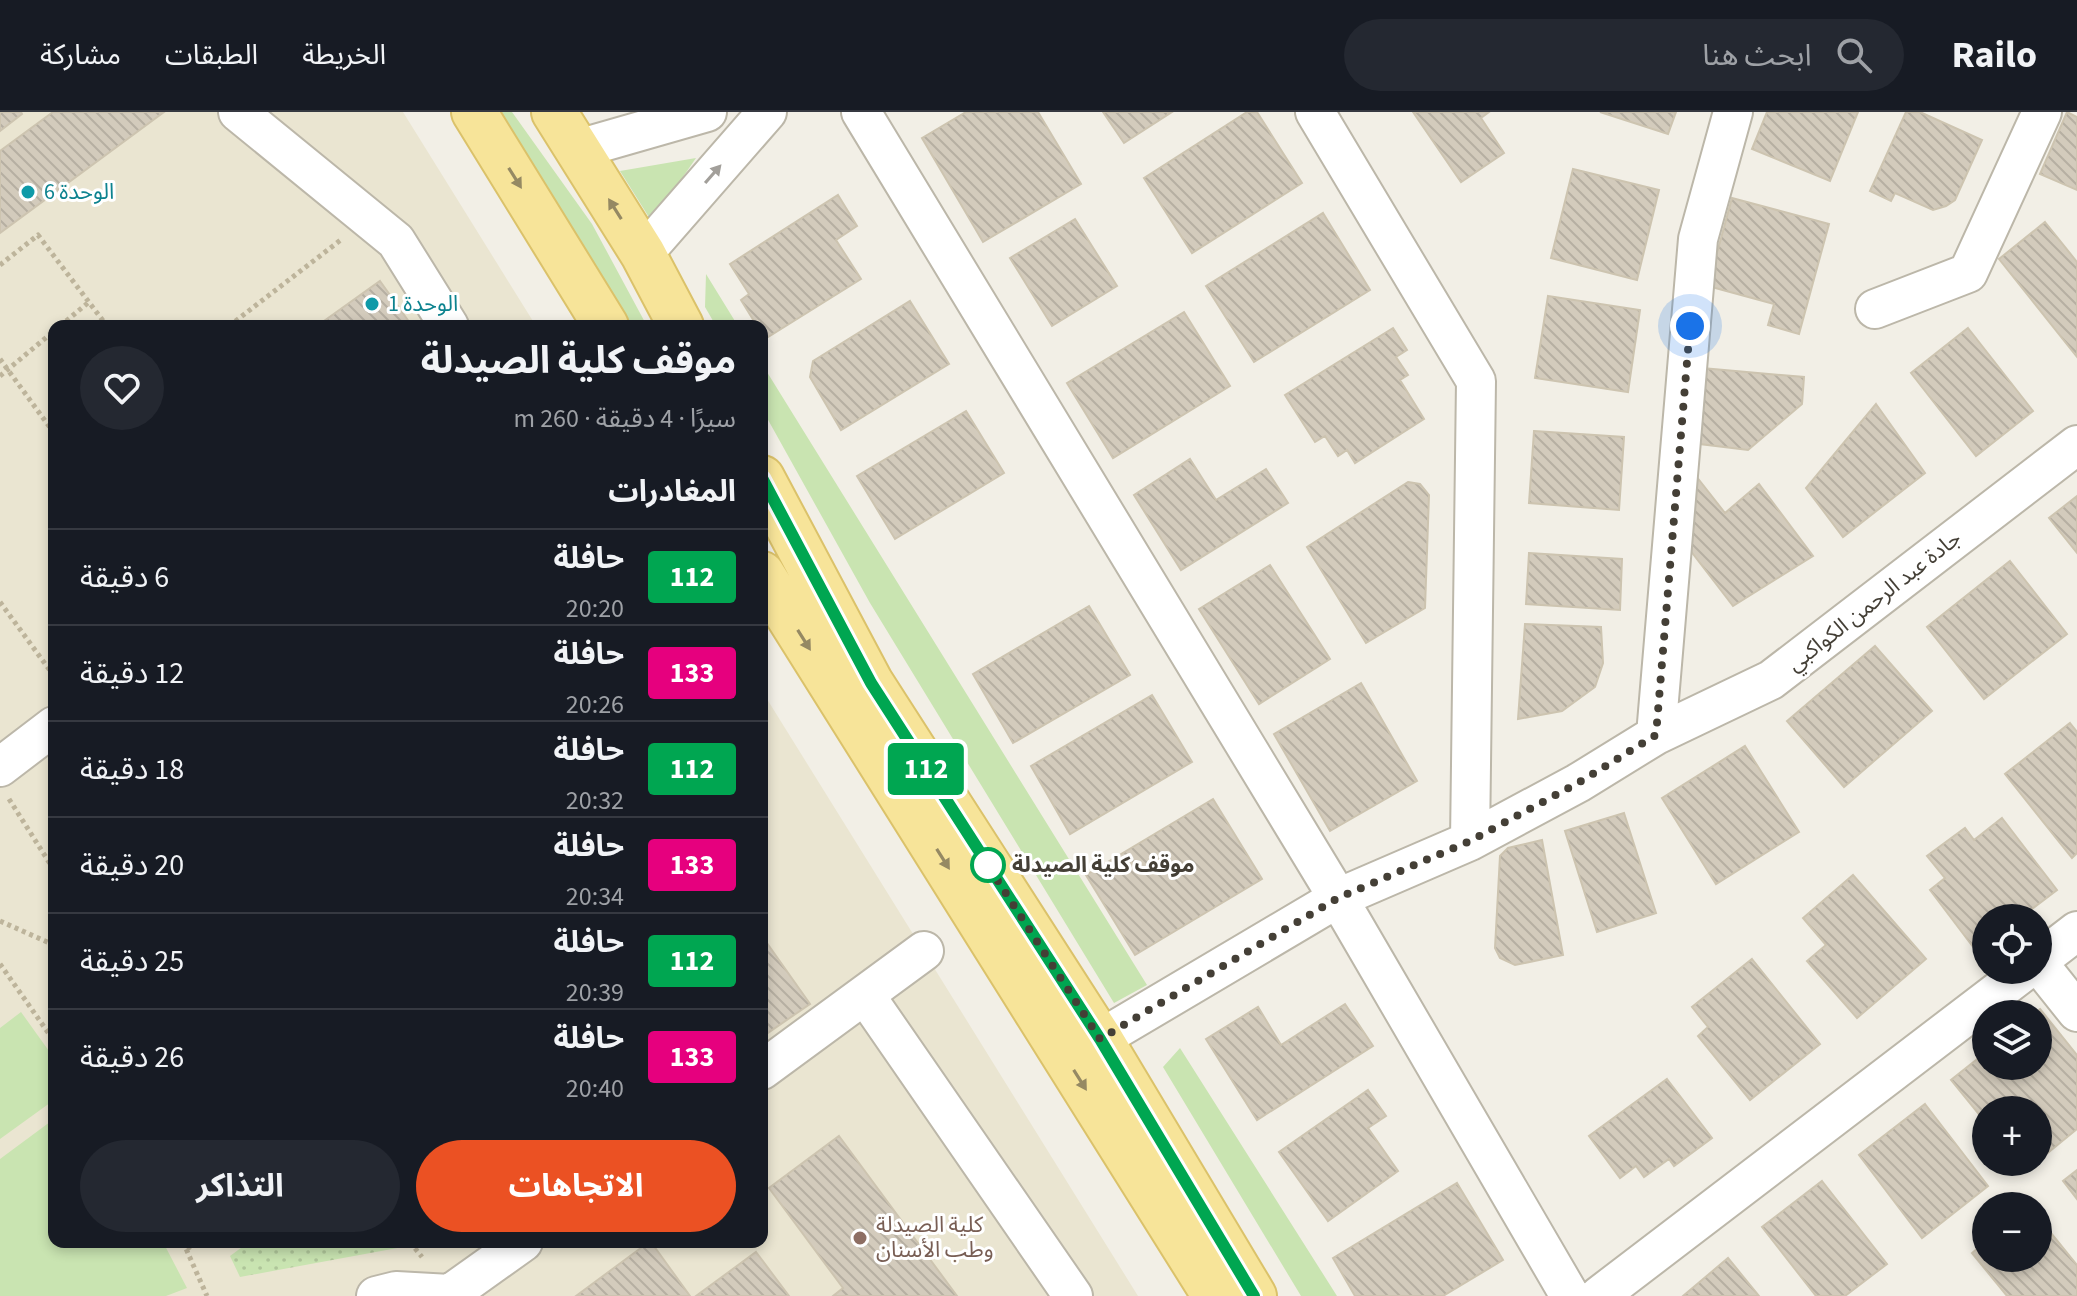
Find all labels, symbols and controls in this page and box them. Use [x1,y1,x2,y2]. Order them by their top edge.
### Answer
search box [1344,19,1904,91]
text: Railo [1952,28,2037,82]
icon: search [1832,33,1876,77]
text: ابحث هنا [1702,34,1812,77]
text: مشاركة [40,35,121,75]
text: الطبقات [165,35,258,75]
text: الخريطة [302,35,386,75]
one-way arrow [704,164,721,184]
one-way arrow [508,167,522,189]
place label: الوحدة 6 [44,176,114,208]
marker: الوحدة 6 [19,183,37,201]
one-way arrow [608,199,623,220]
place label: الوحدة 1 [388,288,458,320]
marker: الوحدة 1 [363,295,381,313]
your location [1670,306,1710,346]
text: موقف كلية الصيدلة [421,334,736,388]
button: heart [80,346,164,430]
text: سيرًا · 4 دقيقة · 260 m [513,400,736,437]
text: المغادرات [608,470,736,513]
street label: جادة عبد الرحمن الكواكبي [1780,523,1968,679]
text: حافلة [553,537,624,580]
text: 6 دقيقة [80,556,169,599]
text: 112 [670,557,714,597]
text: 20:20 [566,590,624,627]
one-way arrow [796,629,810,651]
text: حافلة [553,633,624,676]
text: 12 دقيقة [80,652,184,695]
text: 133 [670,653,714,693]
text: 20:26 [566,686,624,723]
text: حافلة [553,729,624,772]
line badge: 112 [880,743,972,795]
text: 18 دقيقة [80,748,184,791]
text: 112 [670,749,714,789]
text: 112 [904,749,948,789]
text: 20:32 [566,782,624,819]
text: حافلة [553,825,624,868]
text: 20 دقيقة [80,844,184,887]
text: 133 [670,845,714,885]
one-way arrow [936,848,950,870]
marker: موقف كلية الصيدلة [971,848,1005,882]
place label: موقف كلية الصيدلة [1012,849,1195,881]
text: 20:34 [566,878,624,915]
map controls [1972,904,2052,1272]
button: locate [1972,904,2052,984]
text: حافلة [553,921,624,964]
text: 25 دقيقة [80,940,184,983]
text: 112 [670,941,714,981]
text: 20:39 [566,974,624,1011]
button: layers [1972,1000,2052,1080]
text: حافلة [553,1017,624,1060]
text: 26 دقيقة [80,1036,184,1079]
text: 133 [670,1037,714,1077]
one-way arrow [1073,1069,1087,1091]
text: 20:40 [566,1070,624,1107]
button: + [1972,1096,2052,1176]
button: التذاكر [80,1140,400,1232]
button: الاتجاهات [416,1140,736,1232]
button: − [1972,1192,2052,1272]
place label: كلية الصيدلة وطب الأسنان [876,1209,993,1266]
marker: كلية الصيدلة وطب الأسنان [851,1229,869,1247]

